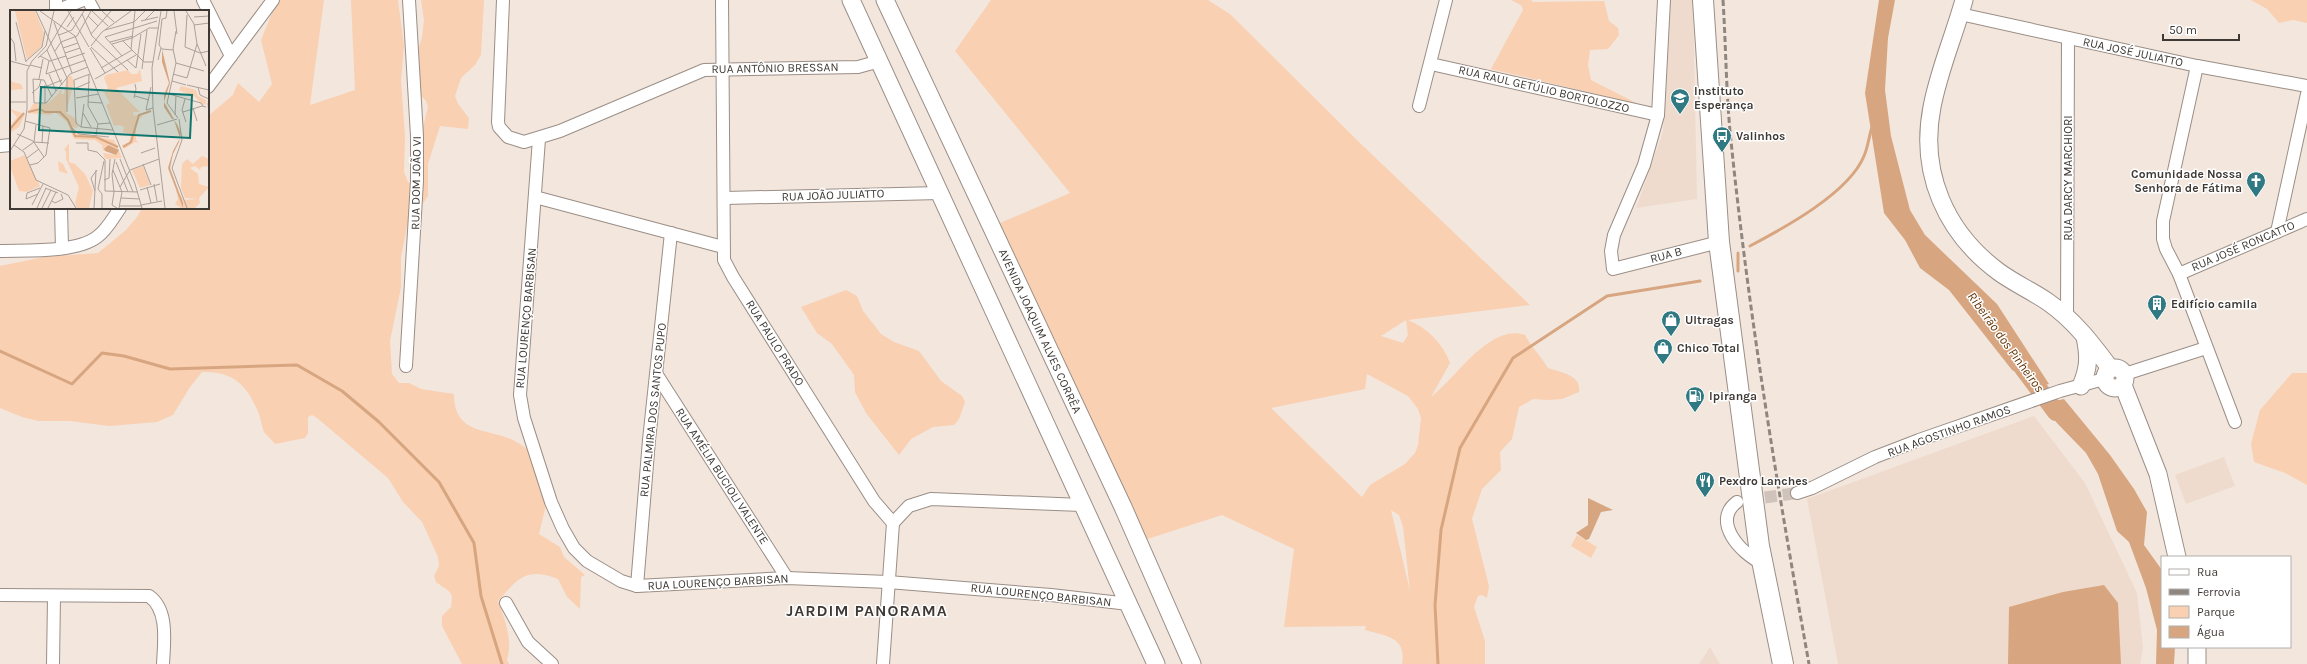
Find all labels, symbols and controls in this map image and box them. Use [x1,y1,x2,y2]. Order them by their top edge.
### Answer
inset map [10,10,209,209]
scale bar [2163,16,2239,42]
text: 50 m [2169,23,2197,37]
street label: RUA JOSÉ JULIATTO [2082,34,2185,70]
street label: RUA ANTÔNIO BRESSAN [711,60,839,76]
street label: RUA RAUL GETÚLIO BORTOLOZZO [1457,62,1631,116]
place label: Instituto Esperança [1694,84,1754,112]
school or university icon: Instituto Esperança [1669,87,1691,115]
street label: RUA DARCY MARCHIORI [2061,115,2075,241]
bus stop icon: Valinhos [1711,125,1733,153]
place label: Valinhos [1736,129,1785,143]
street label: RUA DOM JOÃO VI [408,136,424,230]
place label: Comunidade Nossa Senhora de Fátima [2131,167,2242,195]
church icon: Comunidade Nossa Senhora de Fátima [2245,170,2267,198]
street label: RUA JOÃO JULIATTO [781,186,885,204]
street label: RUA JOSÉ RONCATTO [2189,217,2297,274]
street label: RUA B [1649,244,1683,266]
street label: RUA LOURENÇO BARBISAN [513,247,539,389]
street label: AVENIDA JOAQUIM ALVES CORRÊA [996,247,1084,416]
water label: Ribeirão dos Pinheiros [1965,289,2047,395]
building icon: Edifício camila [2146,293,2168,321]
street label: RUA PAULO PRADO [743,297,807,389]
place label: Edifício camila [2171,297,2257,311]
shop icon: Ultragas [1660,309,1682,337]
place label: Ultragas [1685,313,1734,327]
street label: RUA PALMIRA DOS SANTOS PUPO [637,322,669,498]
shop icon: Chico Total [1652,337,1674,365]
place label: Chico Total [1677,341,1740,355]
fuel station icon: Ipiranga [1684,385,1706,413]
place label: Ipiranga [1709,389,1757,403]
street label: RUA AGOSTINHO RAMOS [1885,402,2013,460]
street label: RUA AMÉLIA BUCIOLI VALENTE [673,405,772,547]
restaurant icon: Pexdro Lanches [1694,470,1716,498]
place label: Pexdro Lanches [1719,474,1808,488]
legend [2161,556,2291,648]
text: Rua [2197,565,2218,579]
street label: RUA LOURENÇO BARBISAN [647,571,789,593]
street label: RUA LOURENÇO BARBISAN [970,581,1112,609]
text: Ferrovia [2197,585,2241,599]
district label: JARDIM PANORAMA [786,601,948,620]
text: Parque [2197,605,2235,619]
text: Água [2197,624,2225,639]

